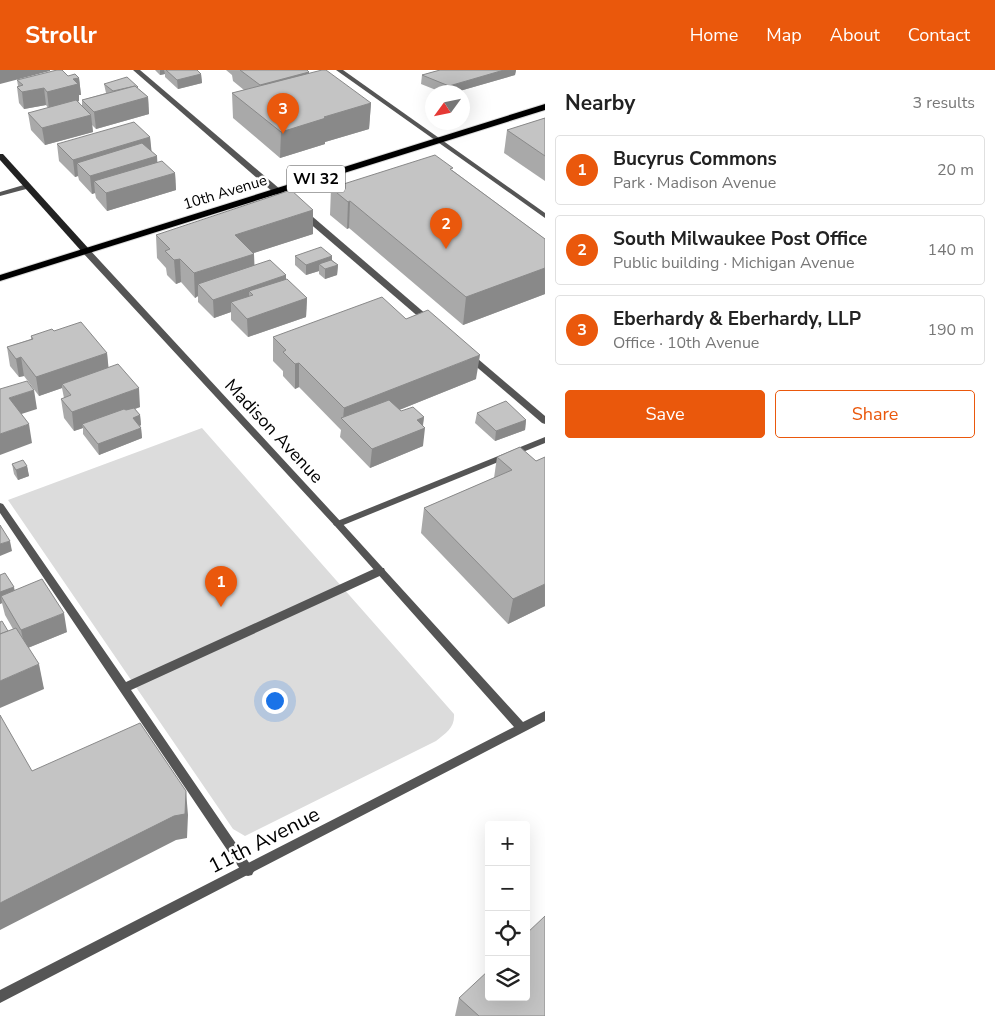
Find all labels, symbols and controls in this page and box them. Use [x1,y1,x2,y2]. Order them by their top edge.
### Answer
text: Strollr [25,19,97,51]
text: Home [690,23,738,47]
text: Map [766,23,802,47]
text: About [830,23,880,47]
text: Contact [908,23,970,47]
north arrow [425,85,470,130]
text: Nearby [565,89,635,117]
text: 3 results [913,92,975,114]
pin: 3 [267,93,299,134]
text: Bucyrus Commons [613,146,777,172]
text: 1 [577,159,587,181]
text: 20 m [937,159,974,181]
road number: WI 32 [287,166,345,192]
street label: 10th Avenue [181,170,269,214]
text: Park · Madison Avenue [613,172,776,194]
pin: 2 [430,208,462,249]
text: South Milwaukee Post Office [613,226,867,252]
text: 2 [577,239,587,261]
text: 140 m [927,239,974,261]
text: Public building · Michigan Avenue [613,252,854,274]
text: Eberhardy & Eberhardy, LLP [613,306,861,332]
text: 3 [577,319,587,341]
text: 190 m [927,319,974,341]
text: Office · 10th Avenue [613,332,759,354]
street label: Madison Avenue [219,374,329,488]
button: Save [565,390,765,438]
button: Share [775,390,975,438]
pin: 1 [205,566,237,607]
your location [262,688,288,714]
street label: 11th Avenue [204,800,324,880]
map controls [485,821,530,1001]
button: + [485,821,530,866]
button: − [485,866,530,911]
button: locate [485,911,530,956]
button: layers [485,956,530,1001]

